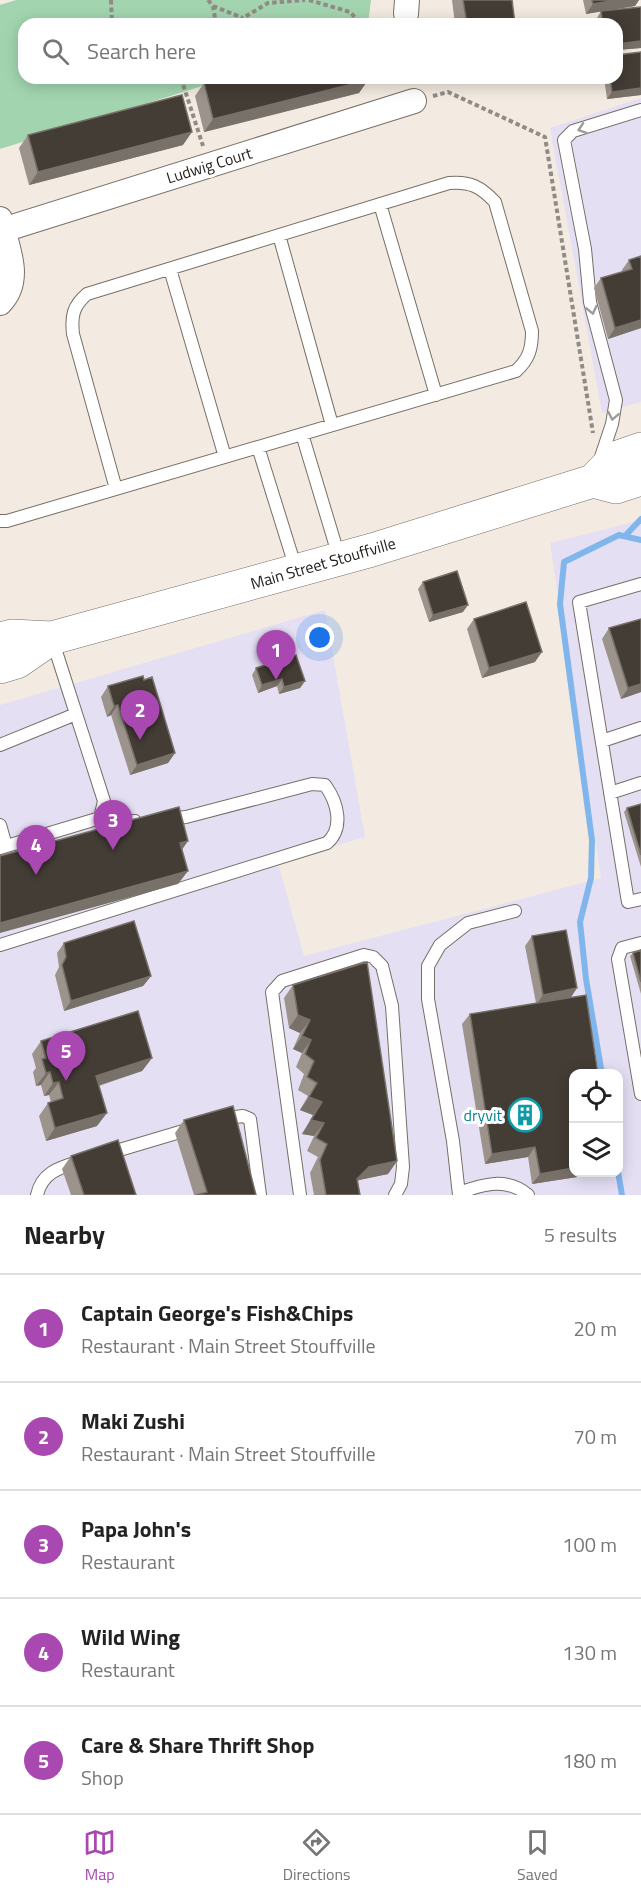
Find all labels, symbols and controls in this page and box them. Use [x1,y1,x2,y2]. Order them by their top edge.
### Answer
search box [18,18,623,84]
text: Search here [87,34,196,68]
icon: search [39,35,72,68]
one-way arrow [577,121,588,134]
street label: Ludwig Court [163,140,255,189]
one-way arrow [585,305,598,315]
one-way arrow [607,411,620,421]
street label: Main Street Stouffville [248,531,398,595]
your location [305,623,334,652]
pin: 1 [256,630,296,680]
pin: 2 [120,690,160,740]
pin: 3 [94,800,132,850]
pin: 4 [16,826,56,875]
pin: 5 [46,1032,86,1081]
map controls [569,1069,623,1177]
button: locate [569,1069,623,1123]
building icon: dryvit [507,1097,543,1133]
place label: dryvit [463,1103,502,1127]
button: layers [569,1123,623,1177]
text: Nearby [24,1215,105,1254]
text: 5 results [544,1219,617,1250]
text: Captain George's Fish&Chips [81,1296,353,1330]
text: 1 [38,1313,49,1344]
text: 20 m [573,1313,617,1344]
text: Restaurant · Main Street Stouffville [81,1330,376,1361]
text: Maki Zushi [81,1404,185,1438]
text: 2 [38,1421,49,1452]
text: 70 m [573,1421,617,1452]
text: Restaurant · Main Street Stouffville [81,1438,376,1469]
text: Papa John's [81,1512,191,1546]
text: 3 [38,1529,49,1560]
text: 100 m [562,1529,617,1560]
text: Restaurant [81,1546,175,1577]
text: Wild Wing [81,1620,180,1654]
text: 4 [38,1637,49,1668]
text: 130 m [562,1637,617,1668]
text: Restaurant [81,1654,175,1685]
text: Care & Share Thrift Shop [81,1728,314,1762]
text: 5 [38,1745,49,1776]
text: 180 m [562,1745,617,1776]
text: Shop [81,1762,124,1793]
tab: Map [83,1826,116,1886]
tab: Directions [283,1826,351,1886]
tab: Saved [517,1826,558,1886]

